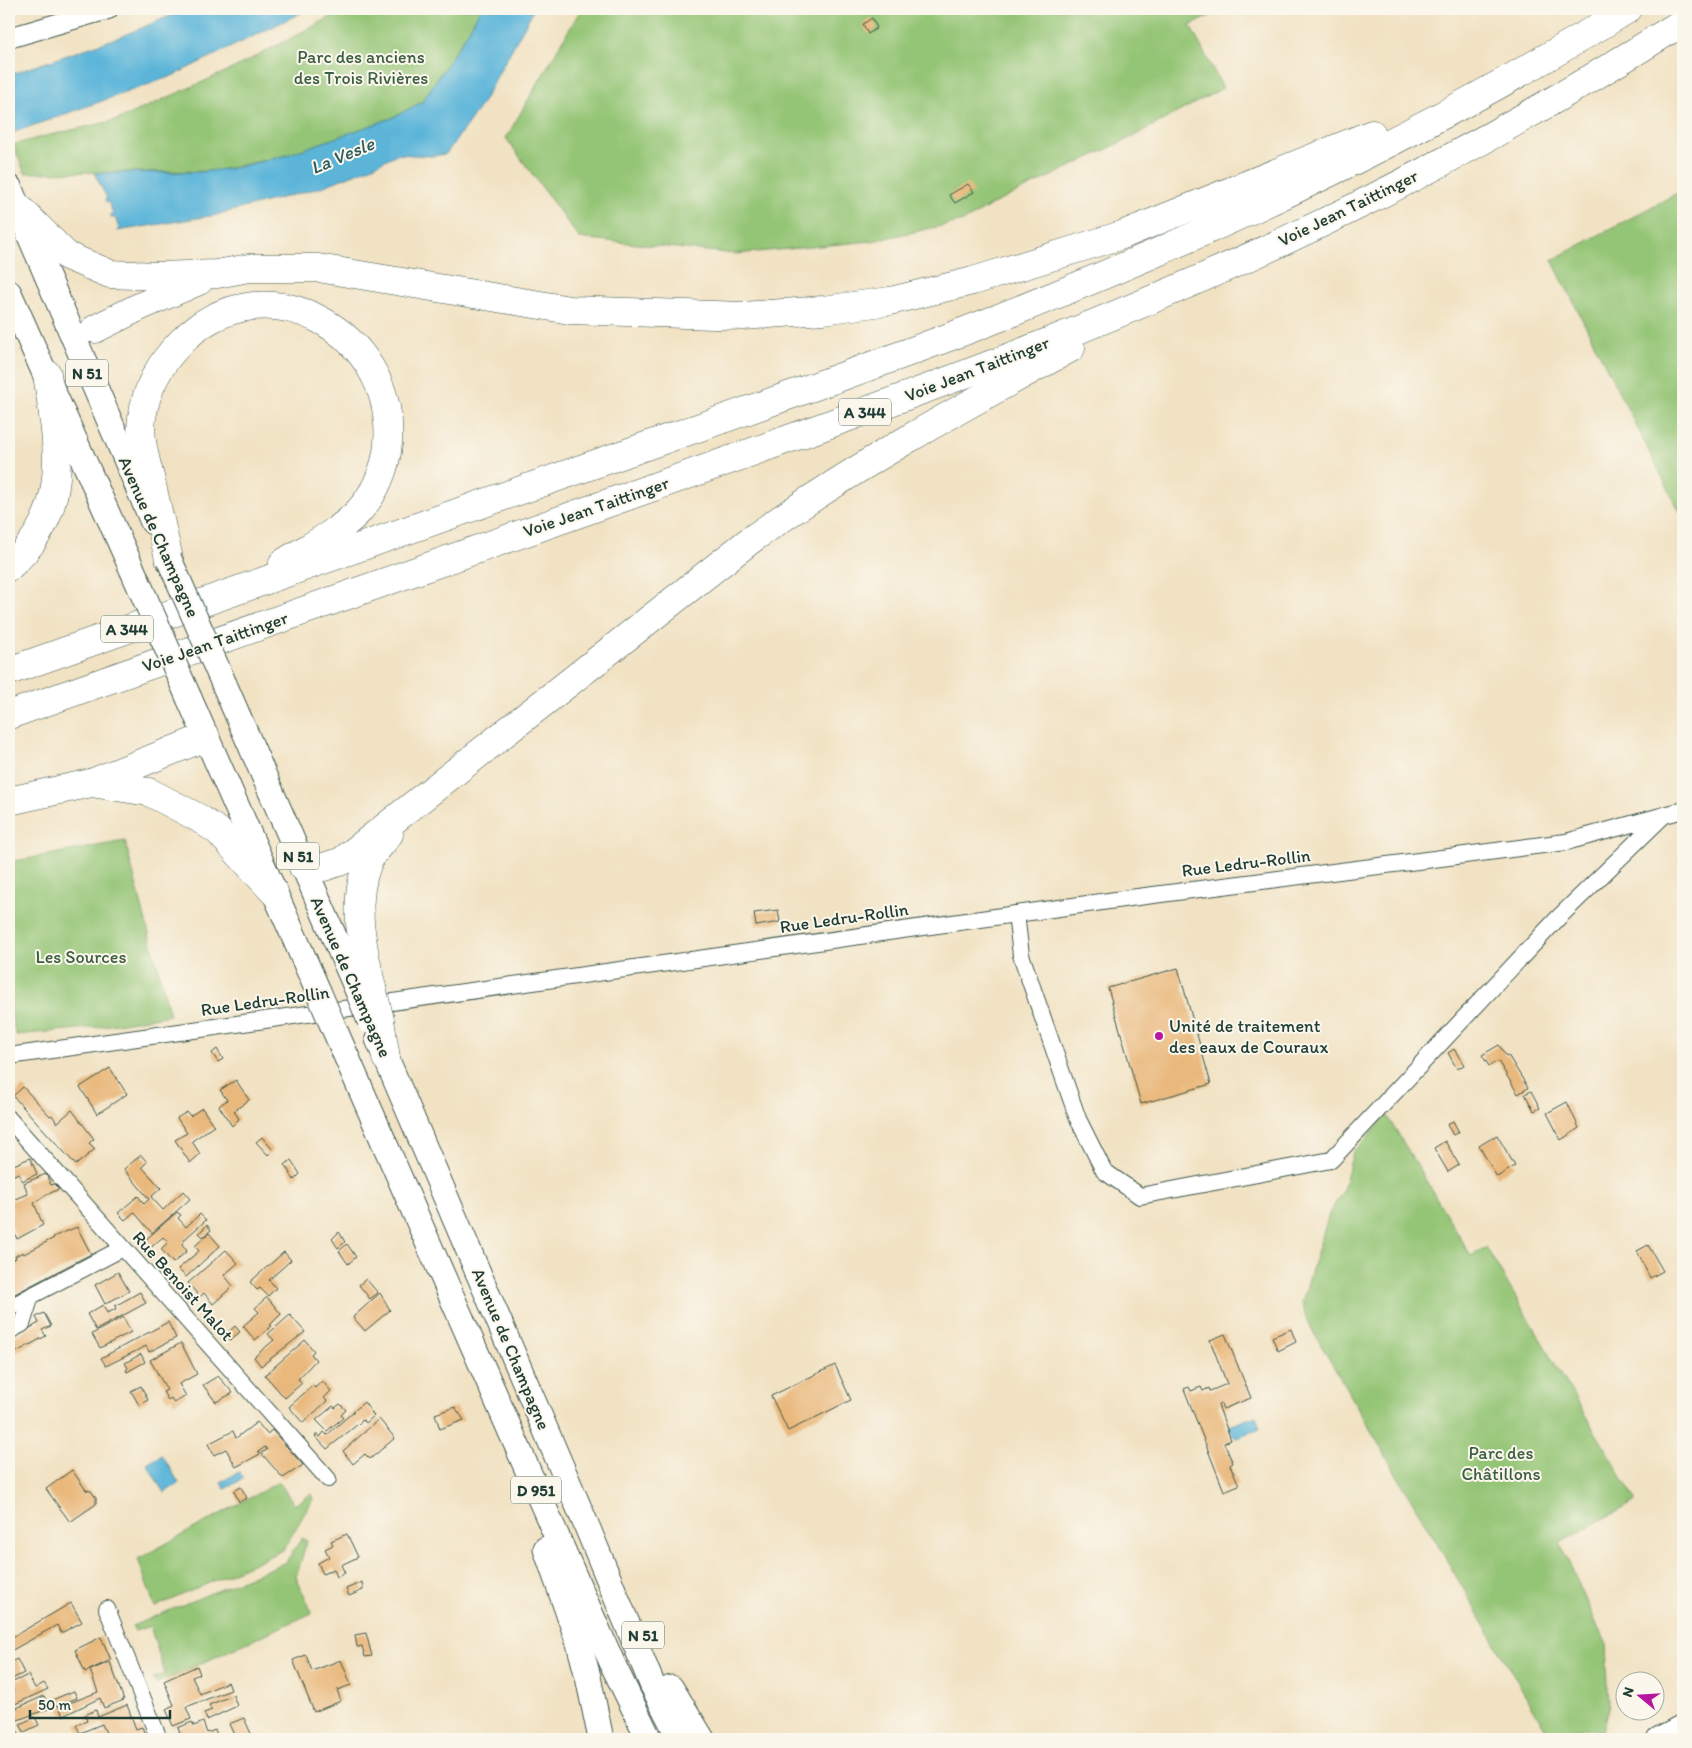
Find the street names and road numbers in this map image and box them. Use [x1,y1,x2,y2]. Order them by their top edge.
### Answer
street label: Voie Jean Taittinger [1274,164,1422,251]
street label: Voie Jean Taittinger [902,331,1053,407]
road number: N 51 [66,359,108,386]
road number: A 344 [839,398,891,426]
street label: Avenue de Champagne [114,453,204,621]
street label: Voie Jean Taittinger [520,471,673,542]
street label: Voie Jean Taittinger [139,606,292,677]
road number: A 344 [101,616,153,642]
road number: N 51 [277,842,319,869]
street label: Rue Ledru-Rollin [1180,844,1312,882]
street label: Avenue de Champagne [306,893,396,1061]
street label: Rue Ledru-Rollin [778,898,910,938]
street label: Rue Ledru-Rollin [199,981,331,1021]
street label: Rue Benoist Malot [128,1226,238,1346]
street label: Avenue de Champagne [467,1265,555,1433]
road number: D 951 [511,1476,561,1504]
road number: N 51 [622,1622,664,1648]

